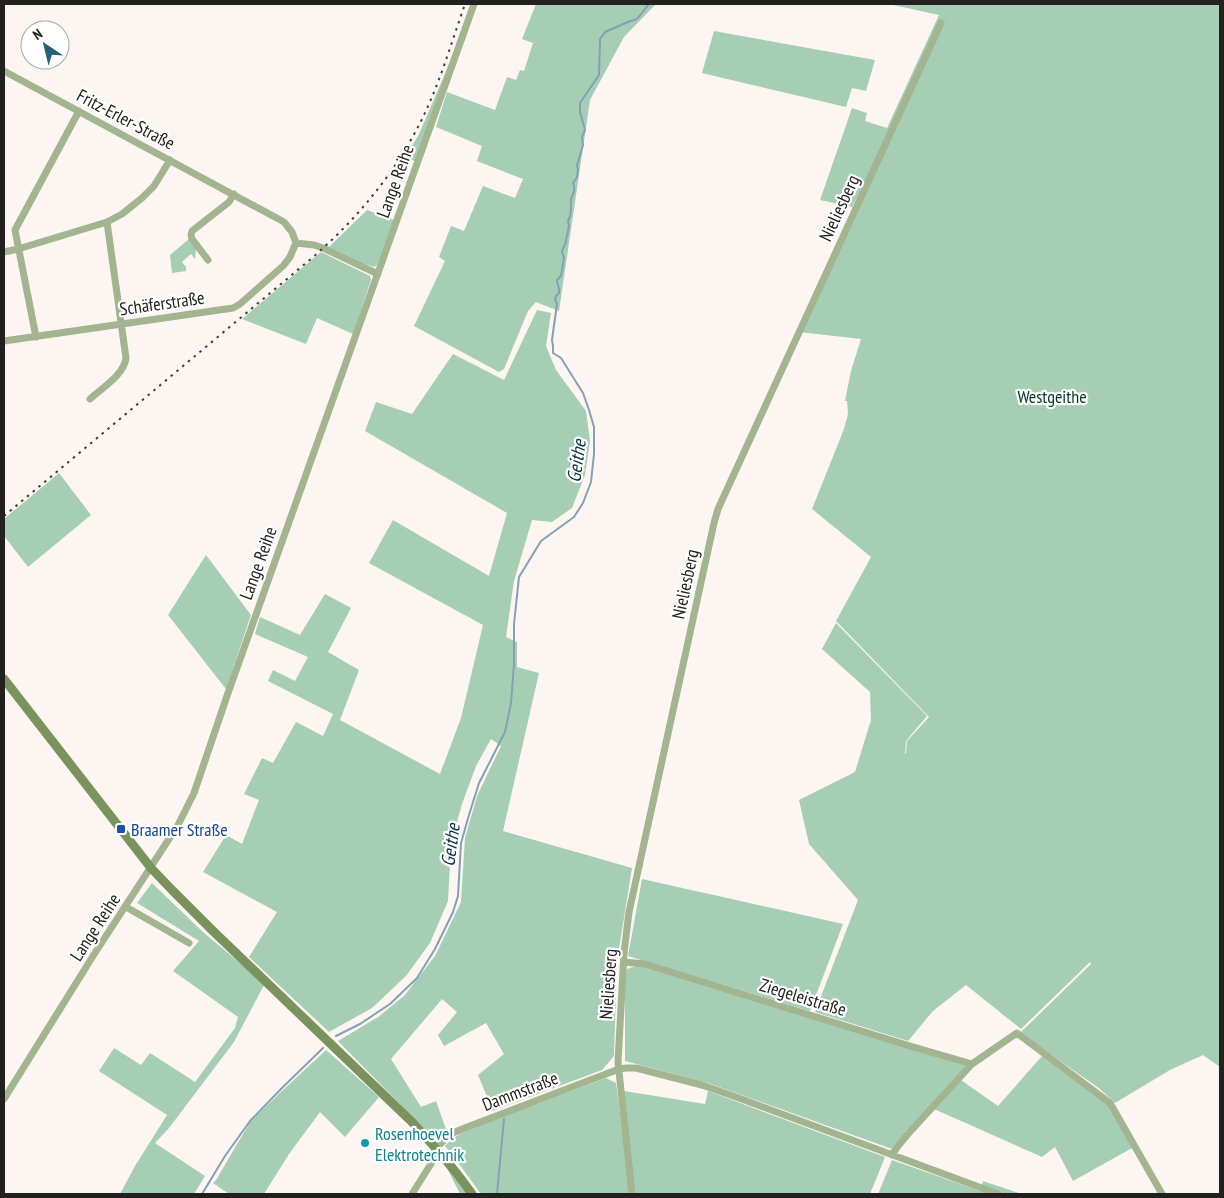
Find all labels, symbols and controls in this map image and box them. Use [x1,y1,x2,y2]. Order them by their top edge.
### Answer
north arrow [20,20,70,70]
text: N [29,25,46,44]
street label: Fritz-Erler-Straße [73,84,179,154]
street label: Lange Reihe [371,141,419,221]
street label: Nieliesberg [814,171,864,245]
street label: Schäferstraße [118,286,206,320]
park label: Westgeithe [1017,385,1087,408]
water label: Geithe [561,437,591,484]
street label: Lange Reihe [234,523,282,603]
street label: Nieliesberg [666,547,704,621]
place label: Braamer Straße [131,818,228,841]
water label: Geithe [435,821,465,868]
marker: Braamer Straße [115,823,127,835]
street label: Lange Reihe [65,889,125,965]
street label: Nieliesberg [594,948,622,1020]
street label: Ziegeleistraße [757,973,849,1021]
street label: Dammstraße [479,1066,561,1116]
place label: Rosenhoevel Elektrotechnik [375,1122,464,1166]
marker: Rosenhoevel Elektrotechnik [359,1137,371,1149]

